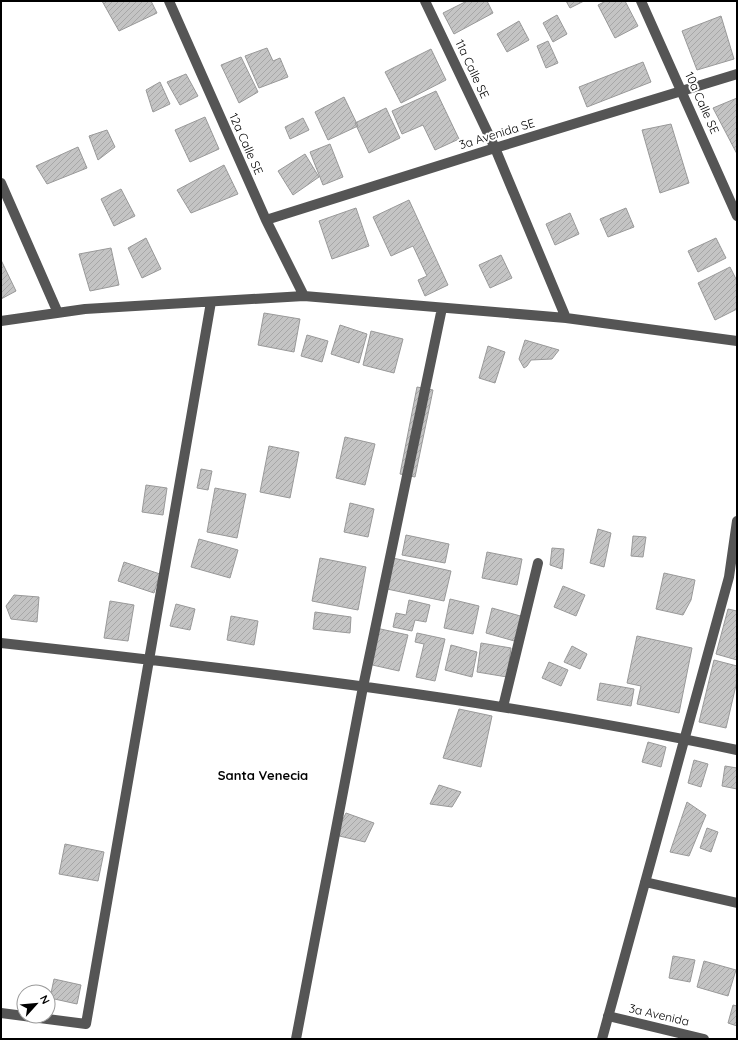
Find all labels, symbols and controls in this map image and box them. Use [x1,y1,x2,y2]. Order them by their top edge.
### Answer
street label: 11a Calle SE [452,37,493,101]
street label: 10a Calle SE [682,69,723,136]
street label: 12a Calle SE [226,111,267,177]
street label: 3a Avenida SE [457,115,537,152]
district label: Santa Venecia [218,767,308,783]
north arrow [16,984,56,1024]
text: N [37,993,53,1006]
street label: 3a Avenida [628,1000,691,1029]

